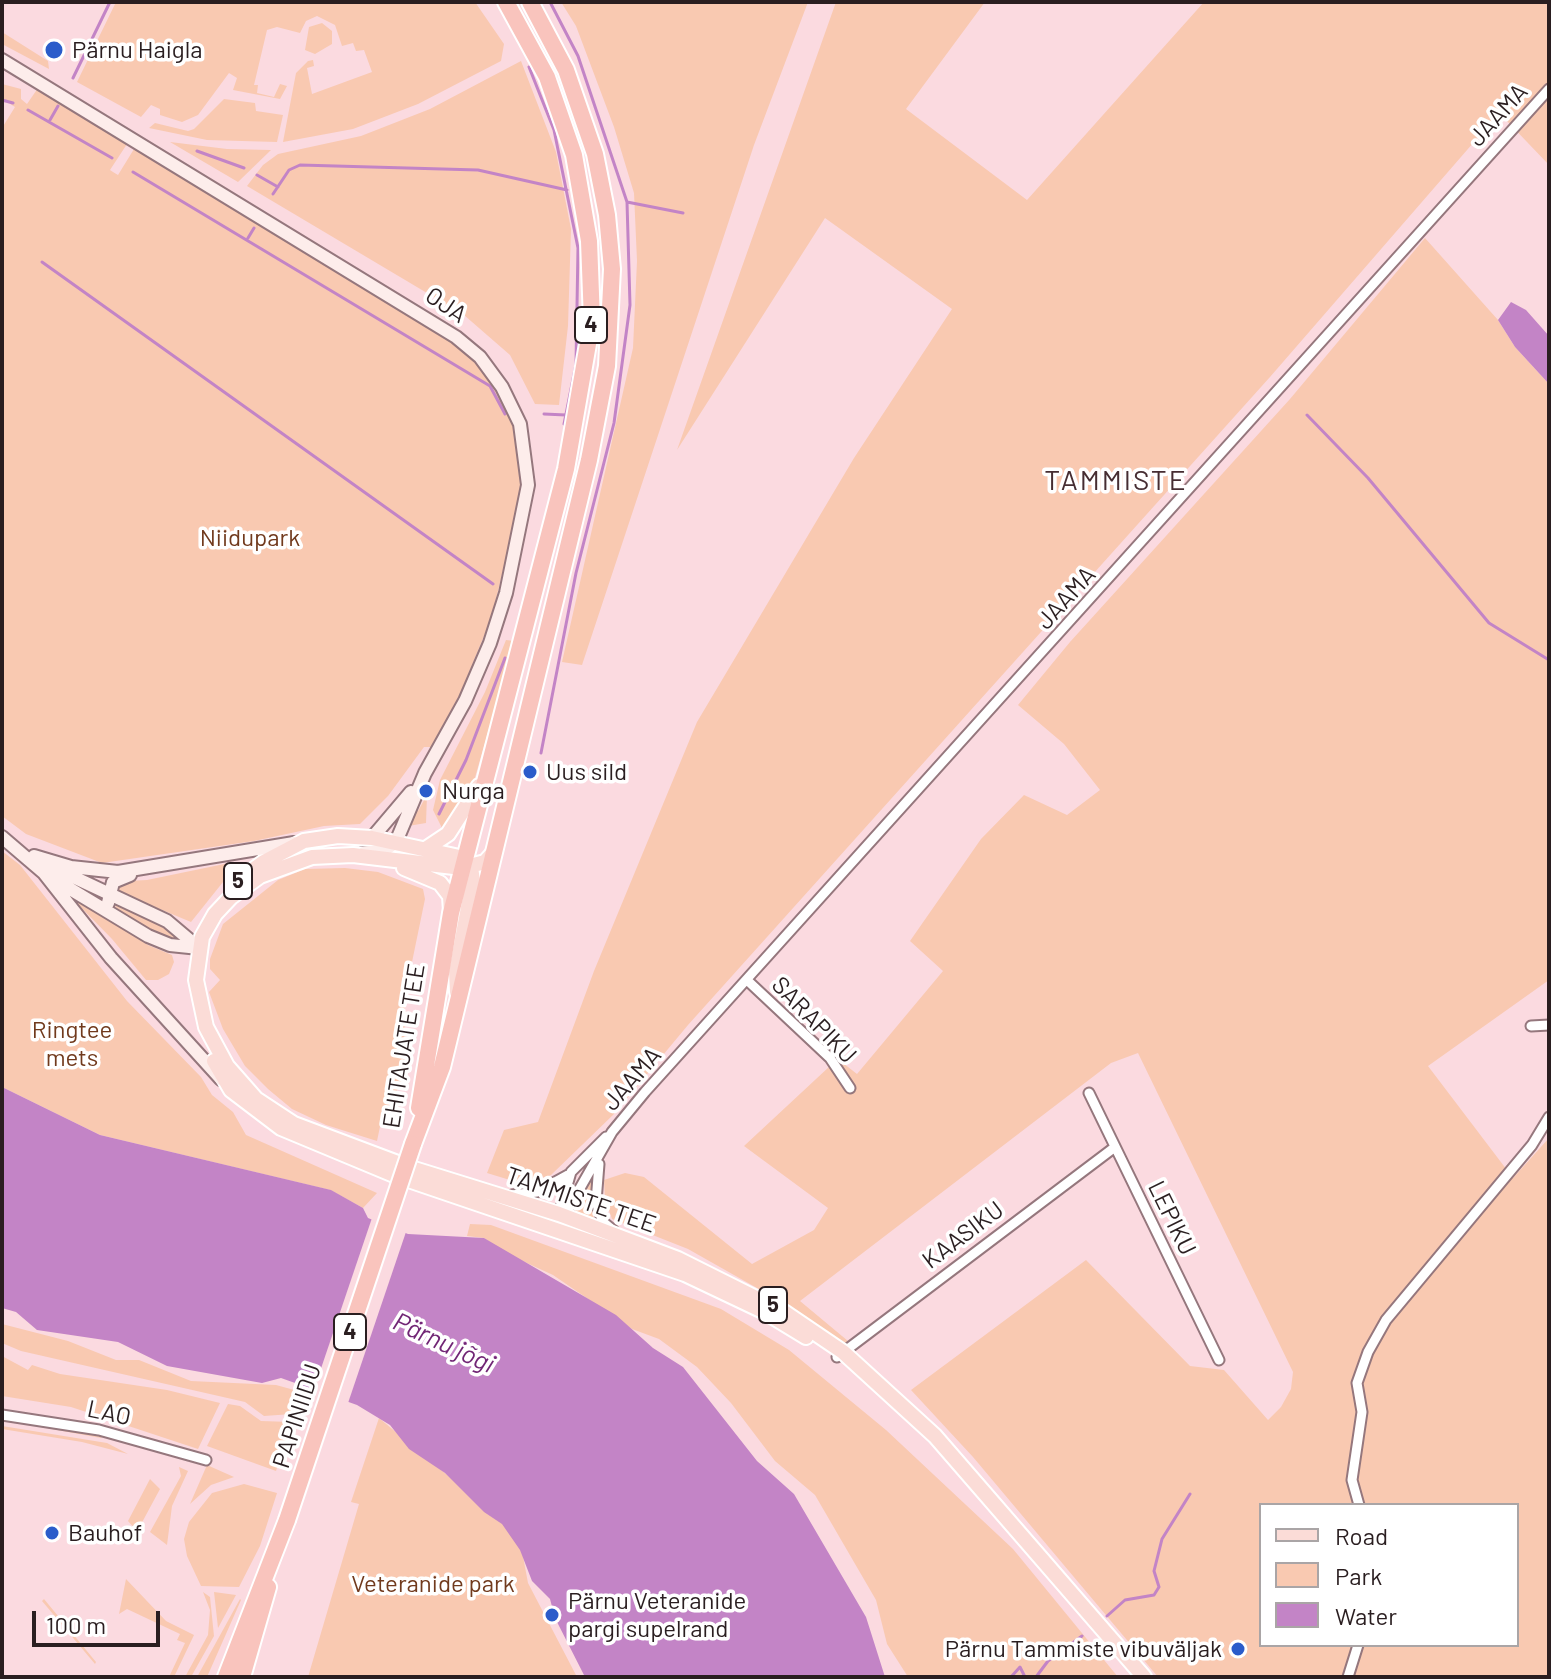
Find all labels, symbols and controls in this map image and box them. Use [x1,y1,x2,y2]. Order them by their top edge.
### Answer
place label: Pärnu Haigla [72,36,202,64]
marker: Pärnu Haigla [43,39,65,61]
street label: JAAMA [1462,78,1534,152]
street label: OJA [420,281,472,329]
road number: 4 [575,307,607,343]
district label: TAMMISTE [1044,464,1188,498]
park label: Niidupark [200,524,300,552]
street label: JAAMA [1030,561,1102,635]
place label: Uus sild [546,758,627,786]
marker: Uus sild [521,763,539,781]
place label: Nurga [442,777,505,805]
marker: Nurga [417,782,435,800]
road number: 5 [224,863,252,899]
street label: EHITAJATE TEE [377,962,431,1130]
street label: SARAPIKU [766,971,862,1069]
park label: Ringtee mets [32,1016,112,1072]
street label: JAAMA [597,1041,667,1117]
street label: TAMMISTE TEE [502,1161,660,1239]
street label: LEPIKU [1142,1176,1202,1260]
street label: KAASIKU [917,1195,1009,1275]
road number: 5 [759,1287,787,1323]
water label: Pärnu jõgi [388,1306,500,1380]
road number: 4 [334,1314,366,1350]
street label: PAPINIIDU [267,1360,327,1472]
street label: LAO [85,1394,133,1432]
legend [1259,1503,1519,1647]
place label: Bauhof [68,1519,142,1547]
text: Road [1335,1521,1388,1550]
marker: Bauhof [43,1524,61,1542]
text: Park [1335,1561,1382,1590]
park label: Veteranide park [351,1570,515,1598]
place label: Pärnu Veteranide pargi supelrand [568,1587,746,1643]
scale bar [36,1595,164,1645]
text: Water [1335,1601,1397,1630]
marker: Pärnu Veteranide pargi supelrand [543,1606,561,1624]
text: 100 m [46,1610,106,1639]
place label: Pärnu Tammiste vibuväljak [945,1635,1222,1663]
marker: Pärnu Tammiste vibuväljak [1229,1640,1247,1658]

